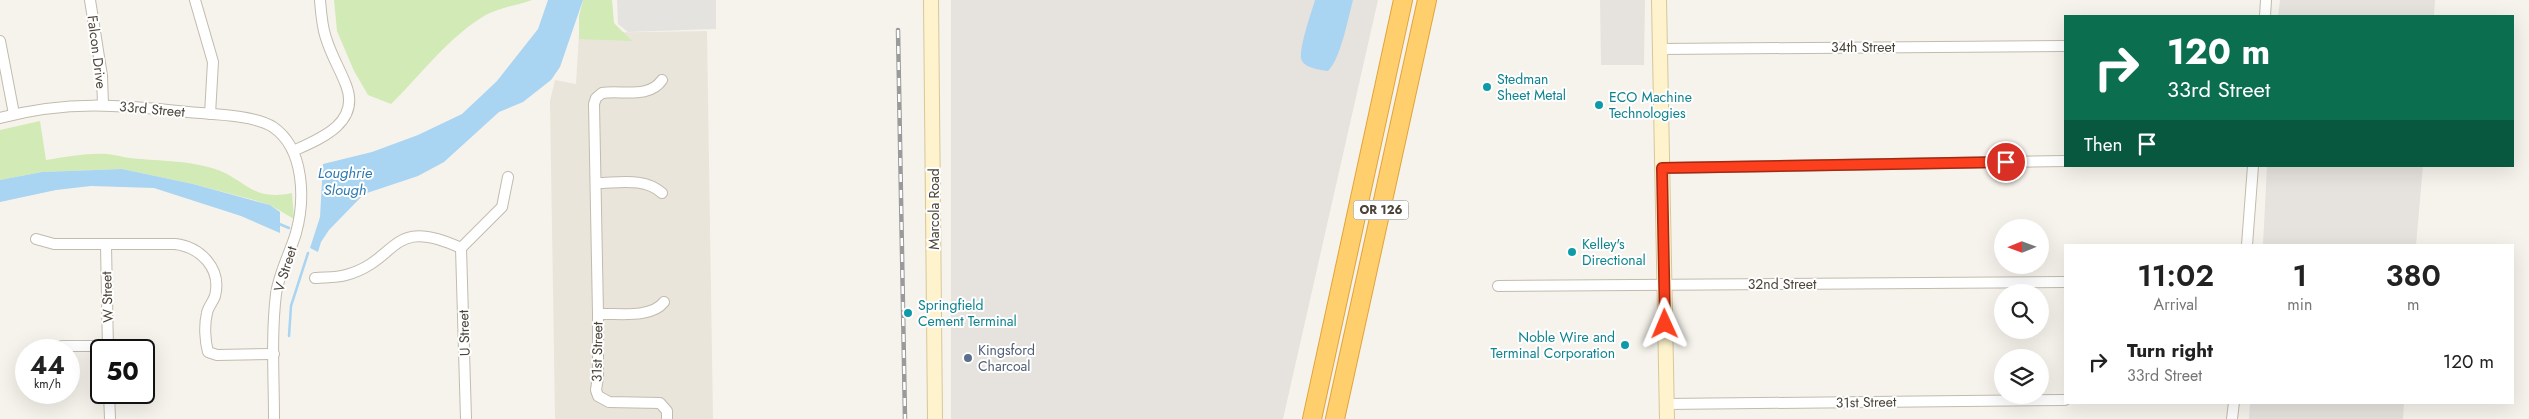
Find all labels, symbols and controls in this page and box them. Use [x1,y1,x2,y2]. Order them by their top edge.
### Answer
street label: Falcon Drive [83,14,111,90]
text: 120 m [2167,27,2270,77]
icon: right [2084,35,2149,100]
street label: 34th Street [1831,37,1896,57]
place label: Stedman Sheet Metal [1497,69,1566,105]
text: 33rd Street [2167,73,2270,105]
marker: Stedman Sheet Metal [1481,81,1493,93]
place label: ECO Machine Technologies [1609,87,1692,123]
street label: 33rd Street [118,96,186,122]
marker: ECO Machine Technologies [1593,99,1605,111]
icon: arrive [2133,130,2161,158]
text: Then [2084,131,2123,158]
pin [1985,141,2027,183]
icon: arrive [1992,148,2020,176]
water label: Loughrie Slough [318,162,373,201]
street label: Marcola Road [924,168,944,250]
road number: OR 126 [1354,200,1408,220]
north arrow [1994,219,2049,274]
map controls [1994,219,2049,404]
place label: Kelley's Directional [1582,234,1646,270]
street label: V Street [269,243,302,294]
marker: Kelley's Directional [1566,246,1578,258]
text: 11:02 [2137,254,2214,297]
text: 1 [2293,254,2307,297]
text: 380 [2386,254,2441,297]
street label: W Street [96,270,118,323]
street label: 32nd Street [1748,274,1817,294]
button: search [1994,284,2049,339]
text: Arrival [2154,293,2198,316]
text: min [2287,293,2312,316]
text: m [2407,293,2419,316]
place label: Springfield Cement Terminal [918,295,1017,331]
position arrow [1638,297,1690,349]
marker: Springfield Cement Terminal [902,307,914,319]
street label: U Street [453,309,475,357]
street label: 31st Street [586,321,608,382]
place label: Noble Wire and Terminal Corporation [1491,327,1615,363]
text: Turn right [2127,337,2213,364]
speed limit sign: 50 [90,339,155,404]
marker: Noble Wire and Terminal Corporation [1619,339,1631,351]
place label: Kingsford Charcoal [978,340,1035,376]
text: 44 [30,347,65,383]
icon: right [2084,348,2112,376]
text: 120 m [2443,348,2494,375]
button: layers [1994,349,2049,404]
marker: Kingsford Charcoal [962,352,974,364]
text: 33rd Street [2127,364,2202,387]
text: km/h [34,375,61,393]
street label: 31st Street [1836,391,1897,413]

